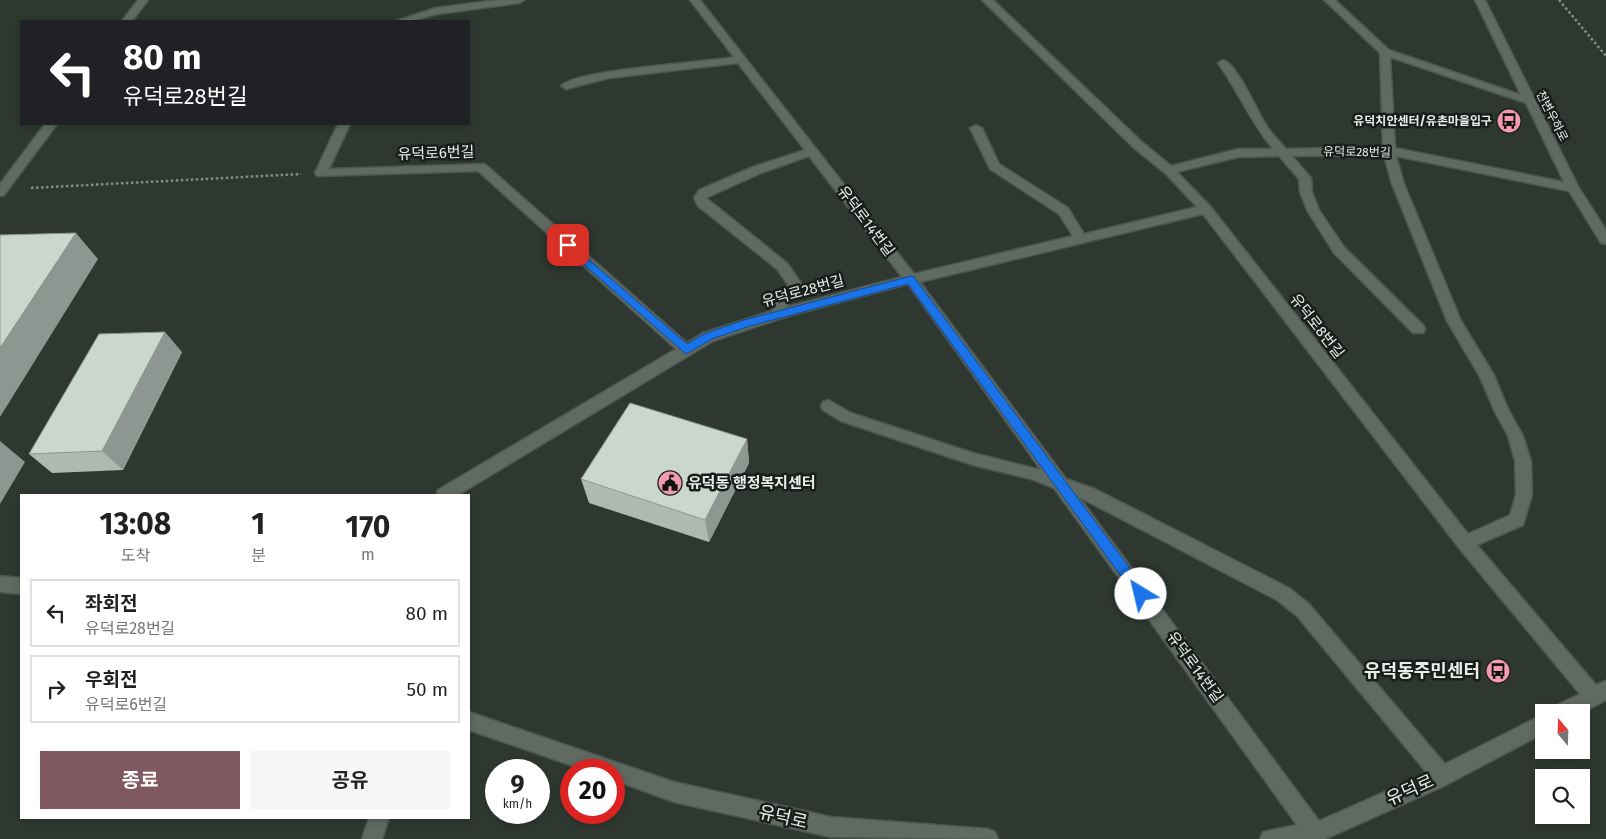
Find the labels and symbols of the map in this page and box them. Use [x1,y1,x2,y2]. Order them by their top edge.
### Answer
street label: 천변우하로 [1533,88,1571,144]
bus stop icon: 유덕치안센터/유촌마을입구 [1496,108,1522,134]
place label: 유덕치안센터/유촌마을입구 [1353,114,1492,128]
street label: 유덕로6번길 [397,143,475,163]
street label: 유덕로28번길 [1323,144,1391,160]
street label: 유덕로14번길 [834,182,898,260]
pin [547,224,589,266]
street label: 유덕로28번길 [760,271,846,311]
street label: 유덕로8번길 [1286,290,1348,362]
public building icon: 유덕동 행정복지센터 [657,470,683,496]
place label: 유덕동 행정복지센터 [688,474,816,492]
position arrow [1114,567,1166,619]
street label: 유덕로14번길 [1163,628,1227,706]
bus stop icon: 유덕동주민센터 [1485,658,1511,684]
place label: 유덕동주민센터 [1364,660,1480,682]
north arrow [1535,704,1590,759]
speed limit sign: 20 [560,759,625,824]
street label: 유덕로 [1383,770,1437,810]
street label: 유덕로 [756,801,810,833]

